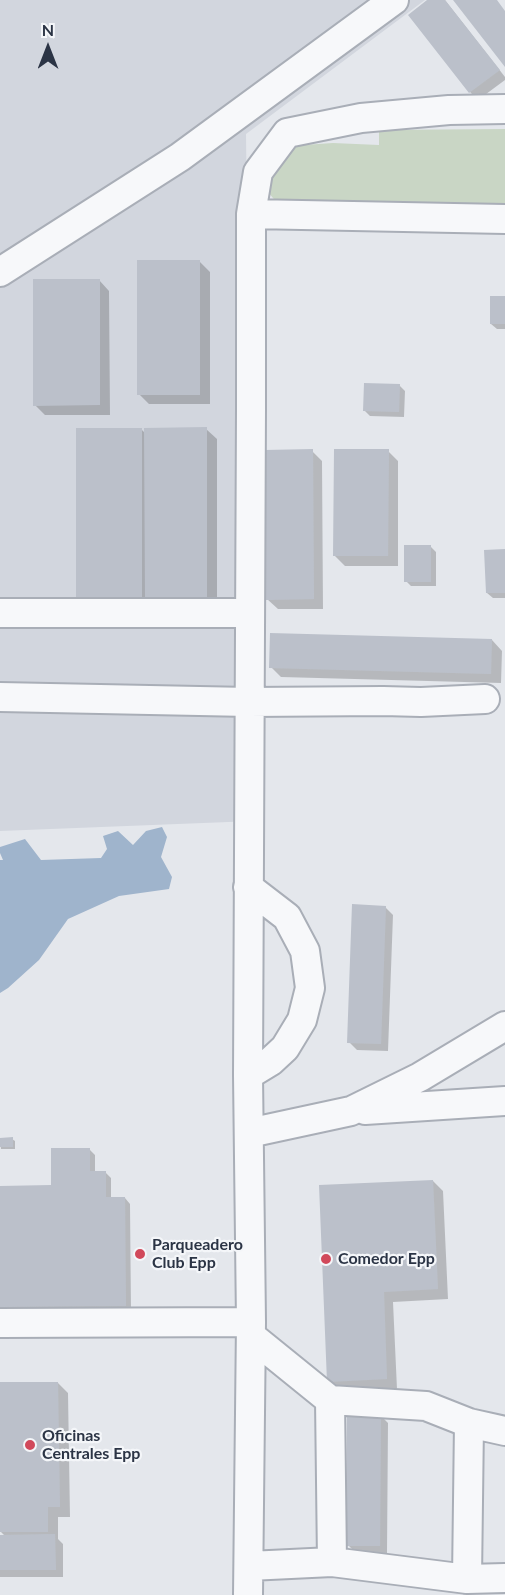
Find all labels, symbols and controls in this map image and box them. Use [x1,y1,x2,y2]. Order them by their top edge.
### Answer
north arrow [18,18,78,78]
text: N [42,20,54,39]
place label: Parqueadero Club Epp [152,1235,243,1273]
marker: Parqueadero Club Epp [133,1247,147,1261]
place label: Comedor Epp [338,1249,435,1269]
marker: Comedor Epp [319,1252,333,1266]
place label: Oficinas Centrales Epp [42,1426,140,1464]
marker: Oficinas Centrales Epp [23,1438,37,1452]

